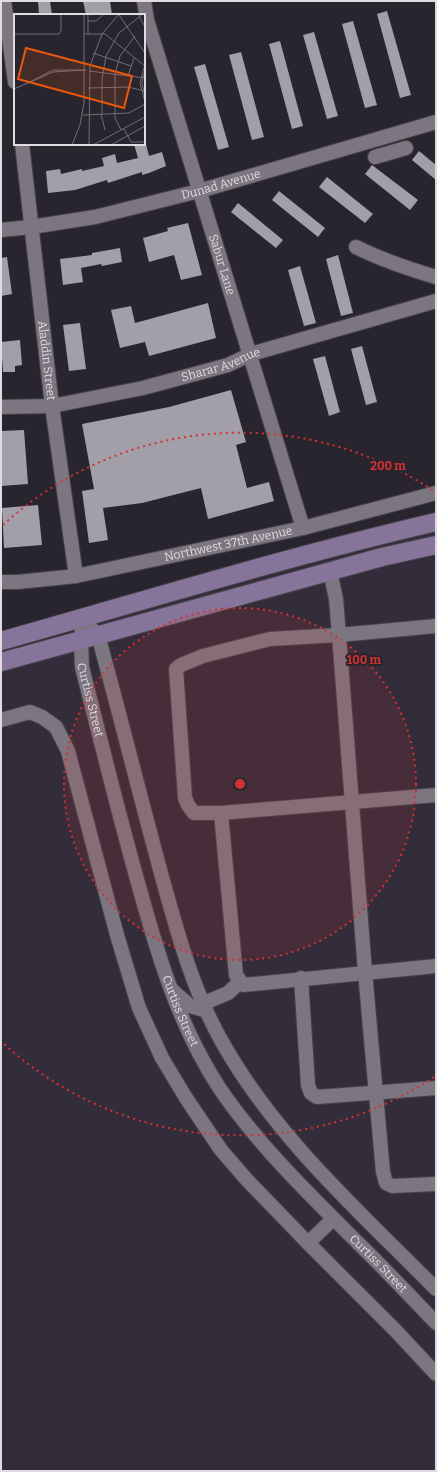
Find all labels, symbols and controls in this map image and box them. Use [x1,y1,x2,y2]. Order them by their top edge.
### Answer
inset map [14,14,145,145]
street label: Dunad Avenue [180,166,262,202]
street label: Sabur Lane [206,232,238,297]
street label: Aladdin Street [35,320,58,402]
street label: Sharar Avenue [180,345,262,384]
text: 200 m [370,459,406,473]
street label: Northwest 37th Avenue [163,523,294,564]
text: 100 m [347,653,382,667]
street label: Curtiss Street [75,663,107,739]
centre of rings [233,777,247,791]
street label: Curtiss Street [159,973,202,1049]
street label: Curtiss Street [347,1232,411,1296]

